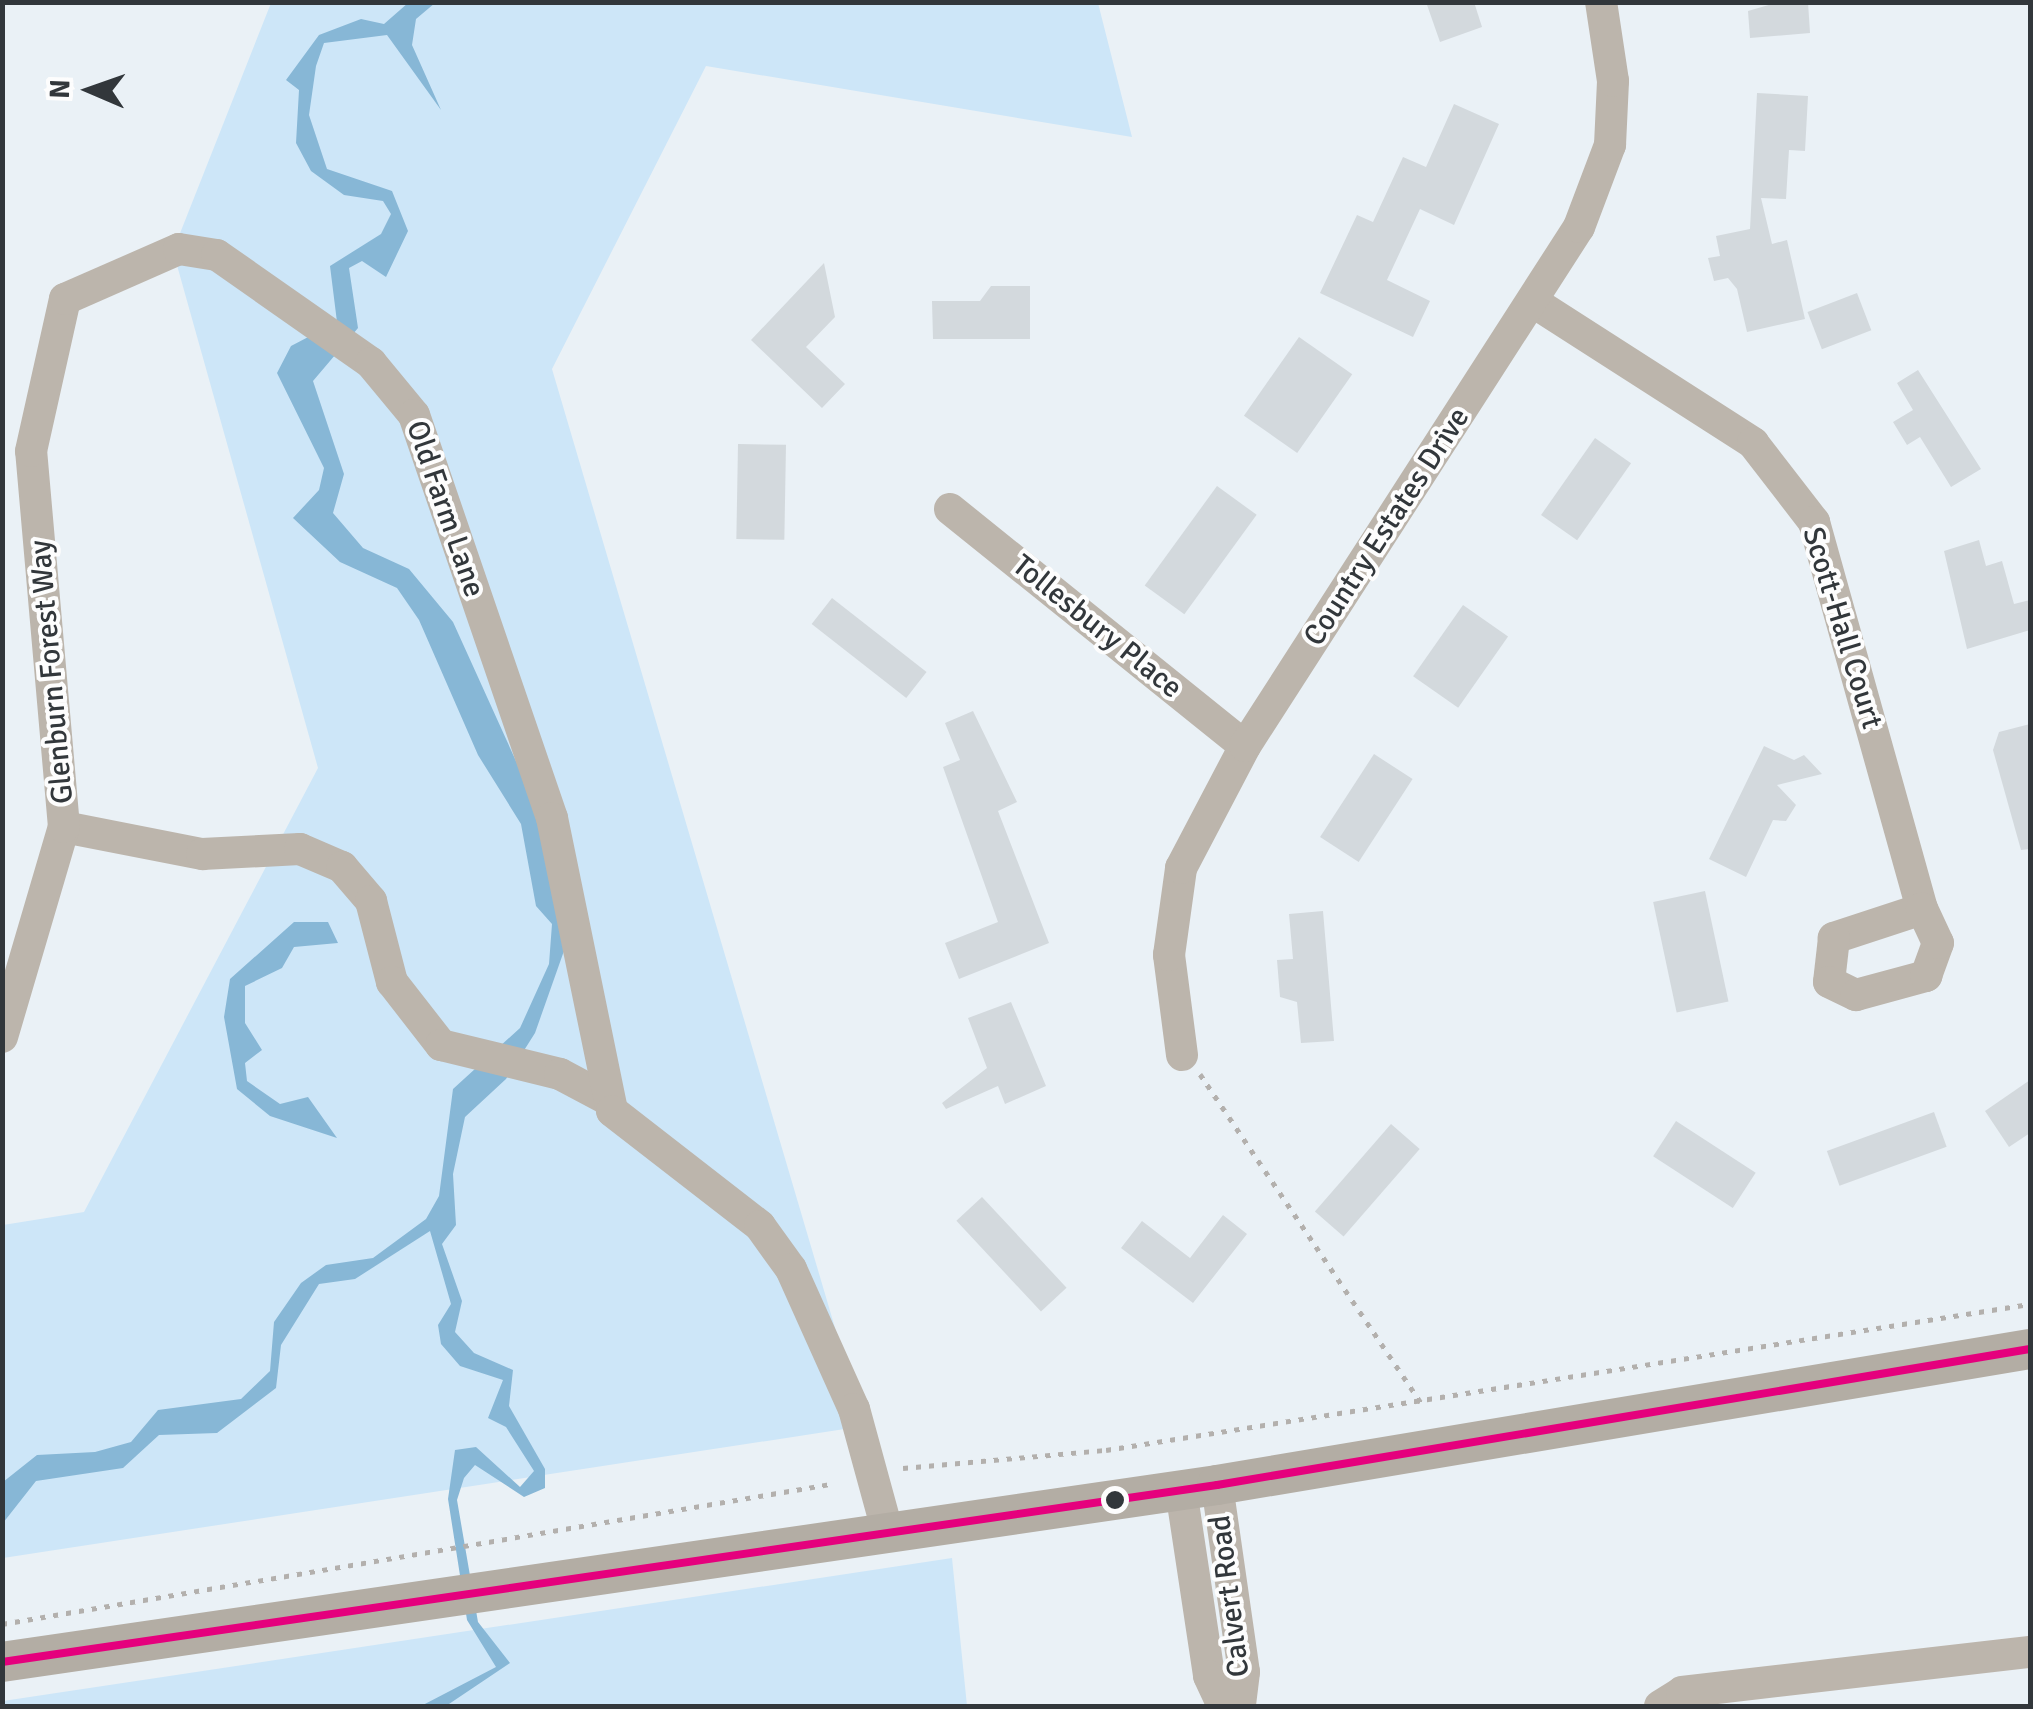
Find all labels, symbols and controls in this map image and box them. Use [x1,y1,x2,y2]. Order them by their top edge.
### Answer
north arrow [40,40,140,140]
text: N [43,79,77,99]
street label: Country Estates Drive [1297,401,1477,653]
street label: Old Farm Lane [398,416,492,602]
street label: Scott-Hall Court [1794,523,1890,733]
street label: Glenburn Forest Way [23,539,81,805]
street label: Tollesbury Place [1005,548,1189,706]
unlabelled marker [1105,1490,1125,1510]
street label: Calvert Road [1202,1513,1258,1679]

